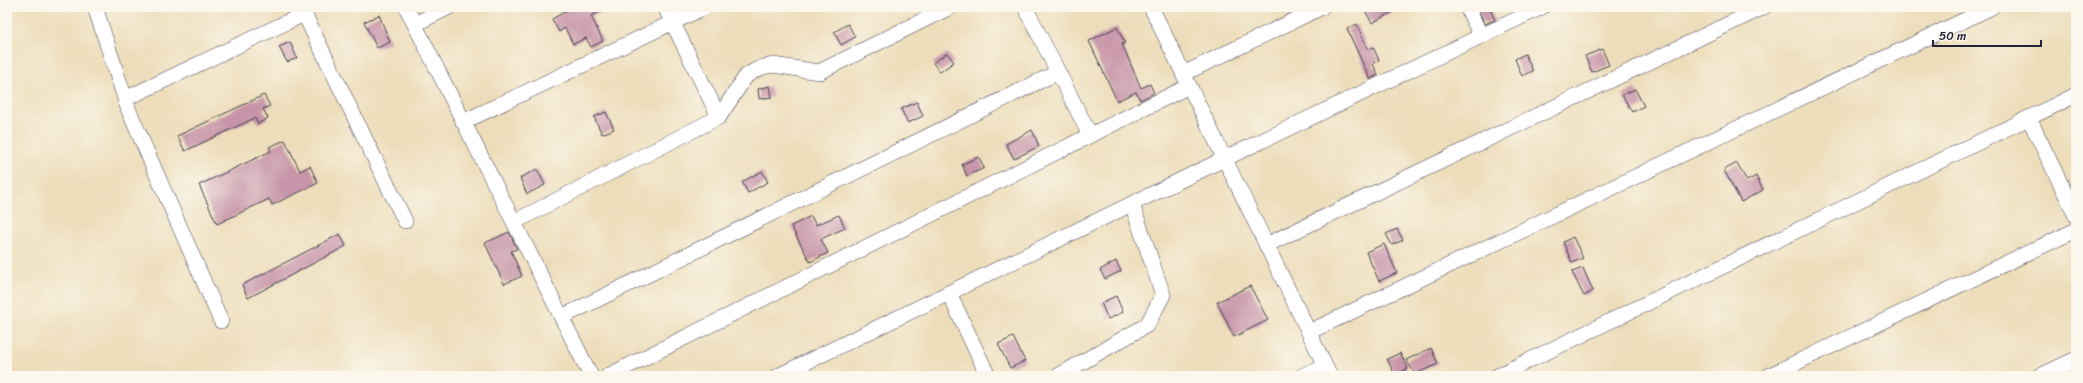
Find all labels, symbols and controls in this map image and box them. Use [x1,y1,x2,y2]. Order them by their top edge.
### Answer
scale bar [1933,22,2041,48]
text: 50 m [1939,25,1966,47]

